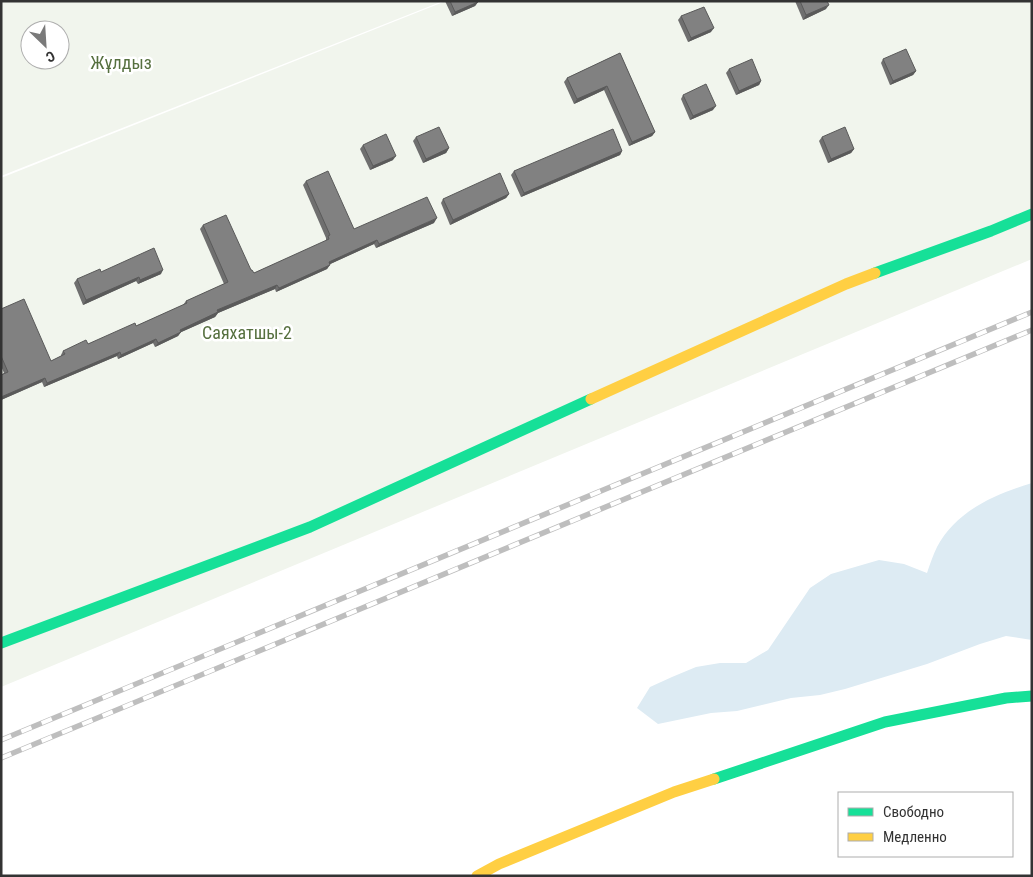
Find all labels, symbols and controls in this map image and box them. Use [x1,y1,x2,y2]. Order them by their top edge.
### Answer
north arrow [20,20,70,70]
text: С [43,48,57,66]
park label: Жұлдыз [90,52,152,73]
park label: Саяхатшы-2 [202,322,292,343]
legend [838,792,1013,857]
text: Свободно [883,803,944,821]
text: Медленно [883,828,947,846]

